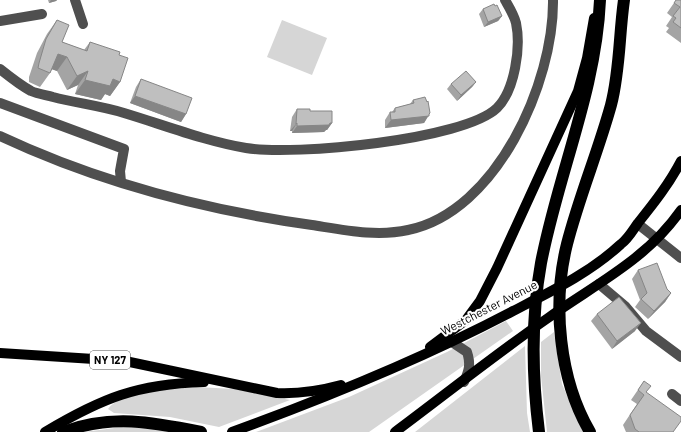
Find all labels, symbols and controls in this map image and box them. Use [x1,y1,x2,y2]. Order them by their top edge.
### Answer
street label: Westchester Avenue [438,277,539,337]
road number: NY 127 [90,351,130,369]

